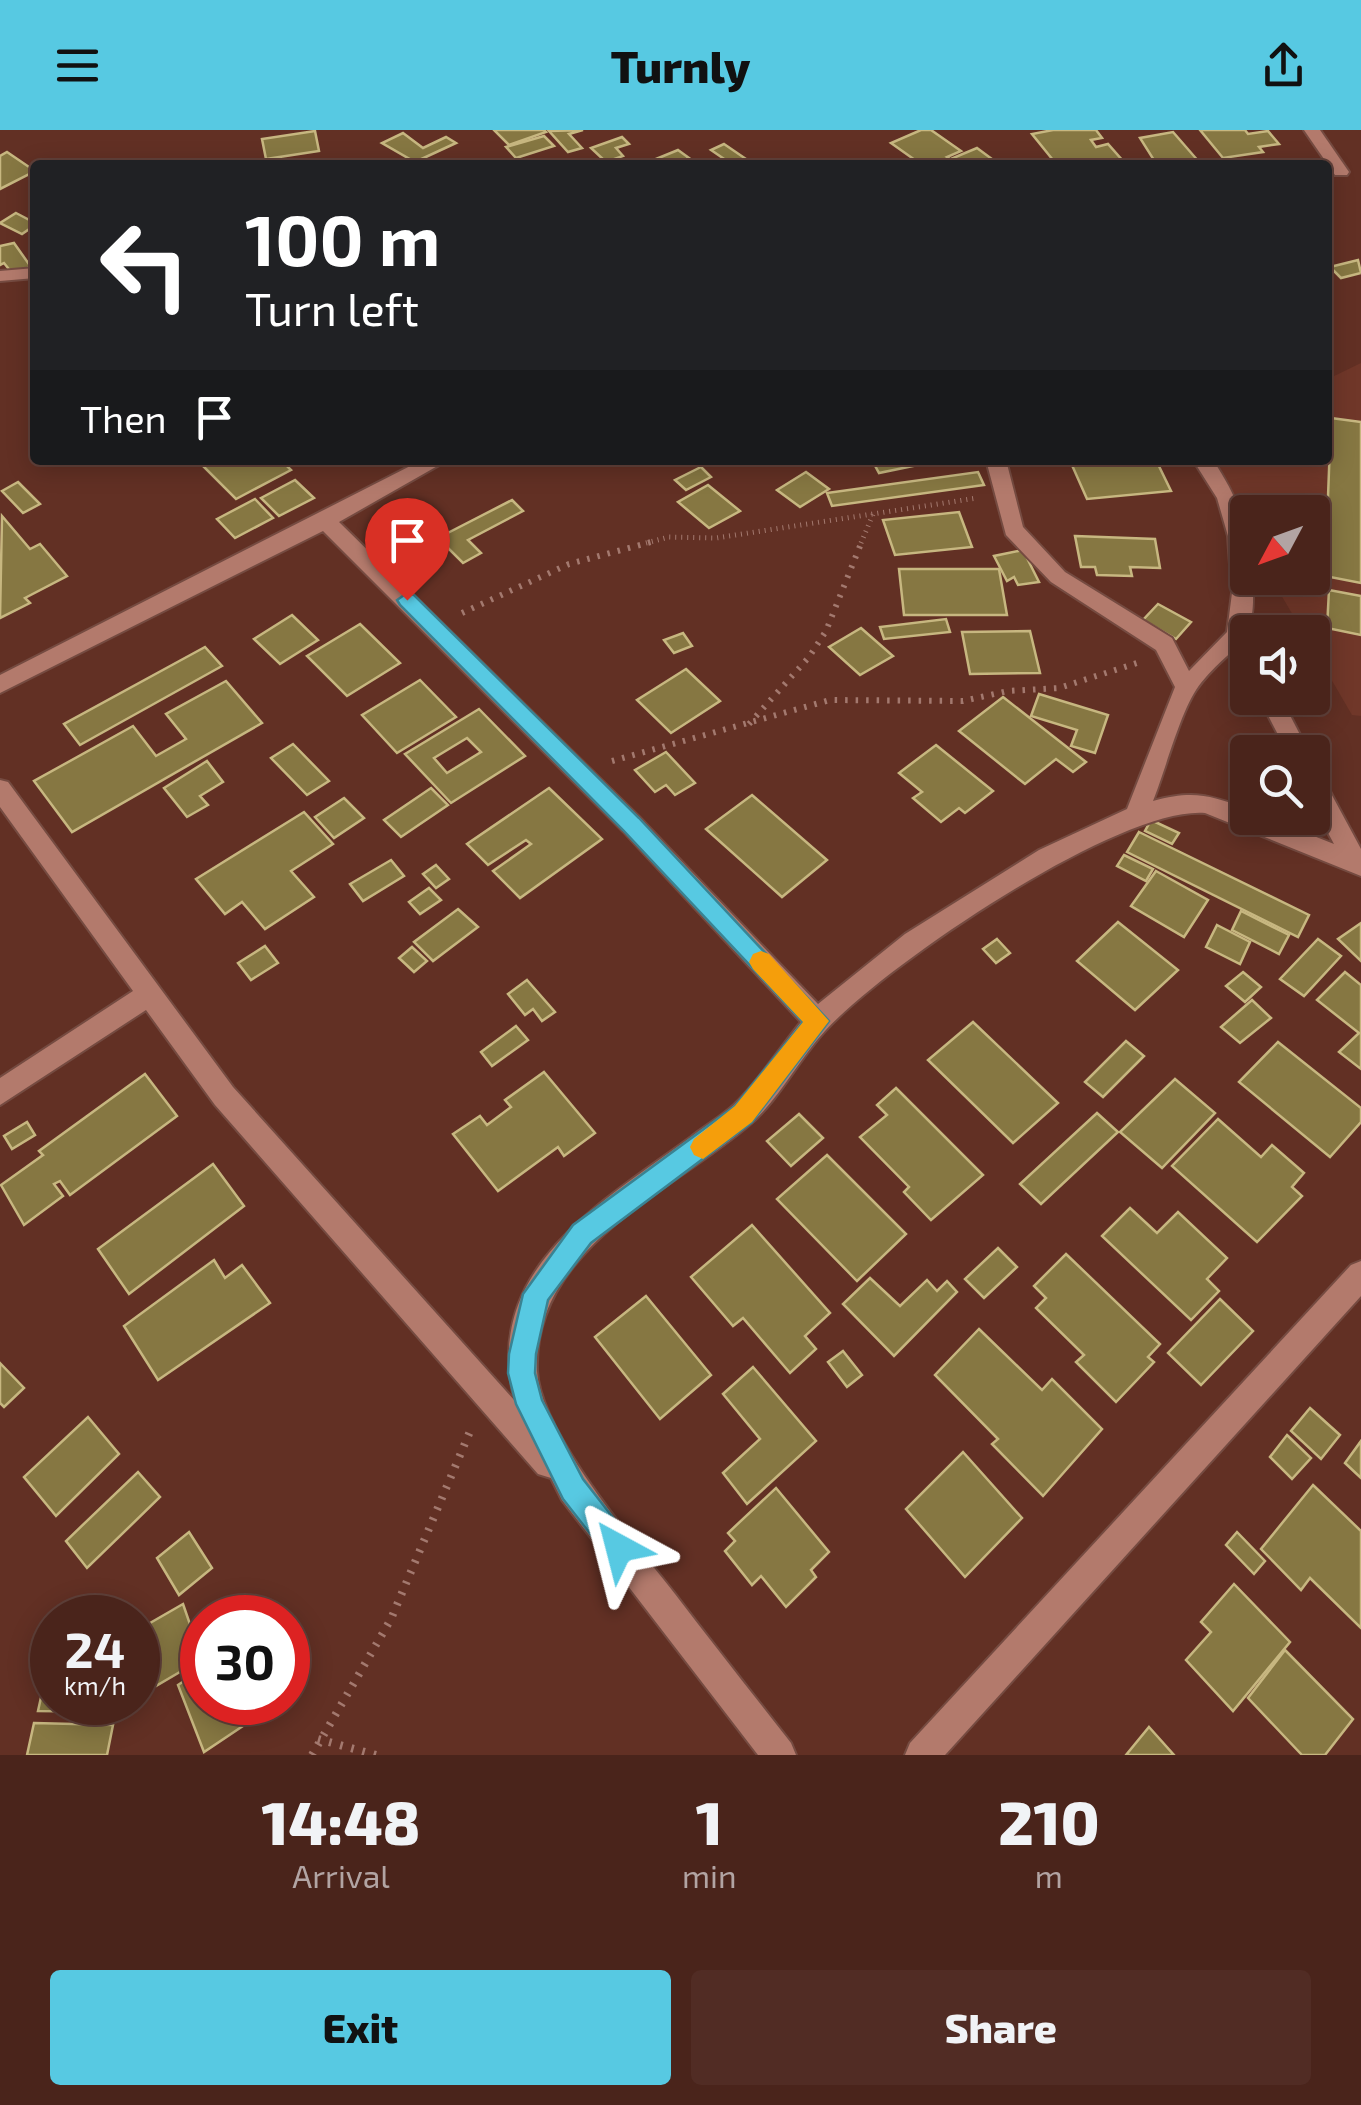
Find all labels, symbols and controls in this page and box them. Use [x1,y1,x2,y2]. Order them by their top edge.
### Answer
icon: menu [50,38,105,93]
text: Turnly [611,38,750,92]
icon: share [1256,38,1311,93]
text: 100 m [245,196,440,280]
icon: left [80,200,210,330]
text: Turn left [245,281,419,335]
icon: arrive [187,390,242,445]
text: Then [80,395,167,441]
north arrow [1230,495,1330,595]
map controls [1230,495,1330,835]
pin [365,498,450,601]
icon: arrive [380,513,435,568]
button: sound [1230,615,1330,715]
button: search [1230,735,1330,835]
position arrow [567,1496,671,1600]
speed limit sign: 30 [180,1595,310,1725]
text: 24 [65,1618,125,1678]
text: km/h [64,1670,126,1700]
text: 14:48 [262,1785,421,1857]
text: 1 [696,1785,723,1857]
text: 210 [998,1785,1099,1857]
text: Arrival [292,1856,390,1894]
text: min [682,1856,737,1894]
text: m [1035,1856,1063,1894]
button: Exit [50,1970,671,2085]
button: Share [691,1970,1311,2085]

